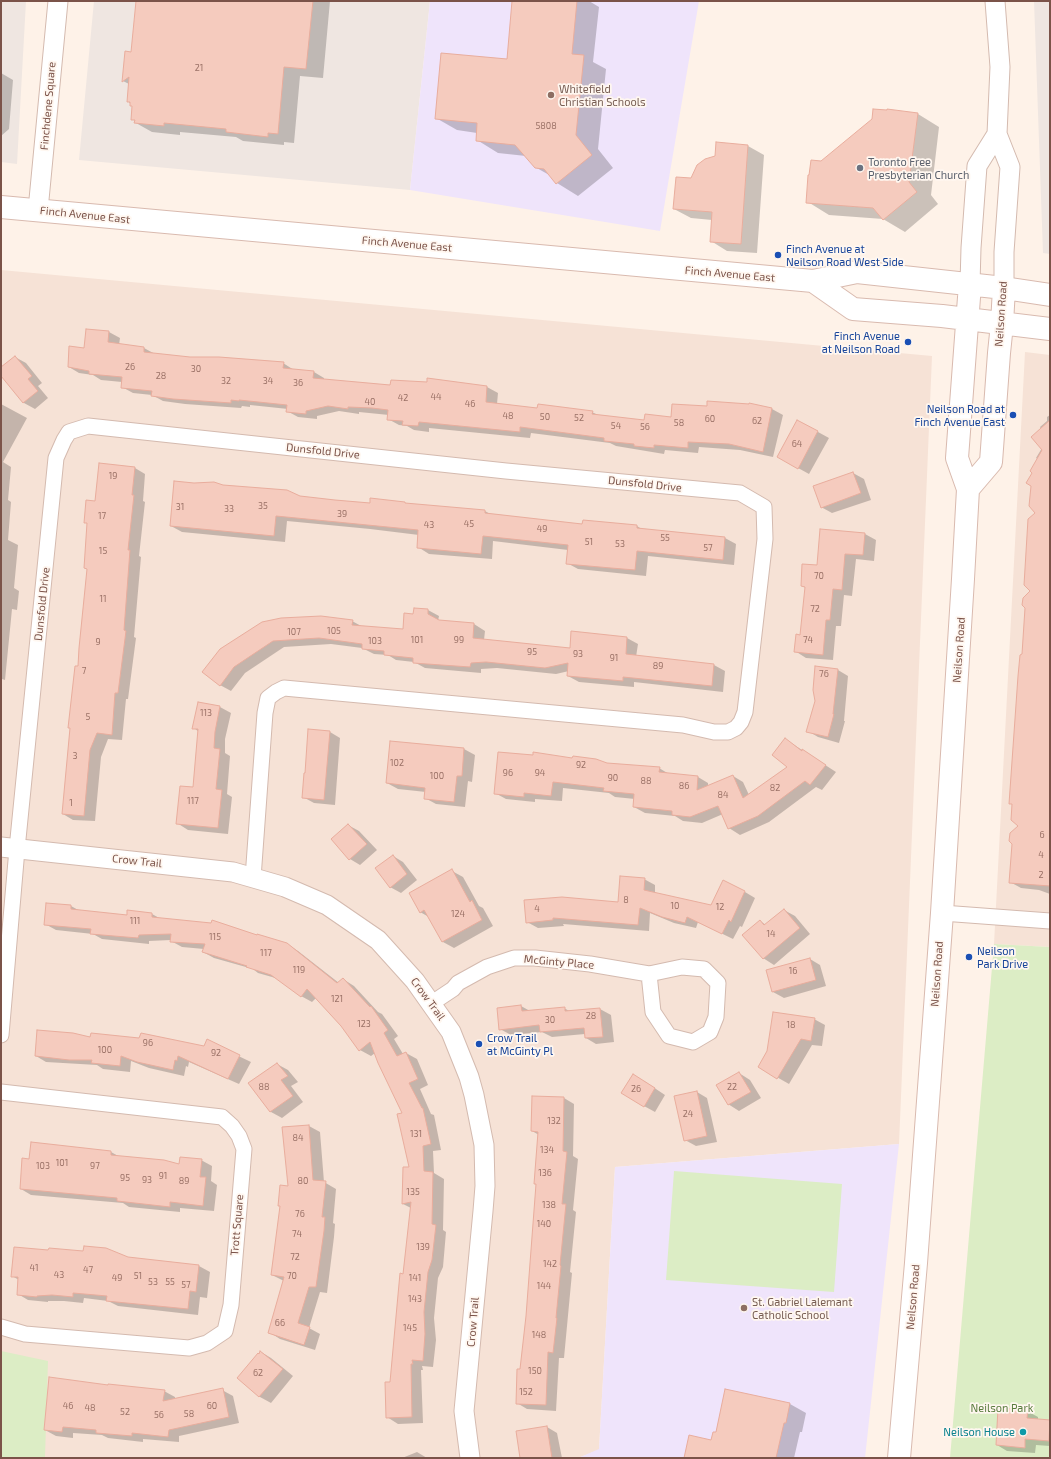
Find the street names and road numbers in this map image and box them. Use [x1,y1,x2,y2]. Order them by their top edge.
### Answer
street label: Finchdene Square [38,61,58,151]
street label: Finch Avenue East [39,204,131,226]
street label: Finch Avenue East [361,233,453,255]
street label: Finch Avenue East [684,263,776,285]
street label: Neilson Road [992,281,1010,347]
street label: Dunsfold Drive [285,441,361,461]
street label: Dunsfold Drive [607,474,683,494]
street label: Dunsfold Drive [32,566,52,642]
street label: Neilson Road [950,617,968,683]
street label: Crow Trail [111,852,163,870]
street label: Neilson Road [928,941,946,1007]
street label: McGinty Place [523,952,595,972]
street label: Crow Trail [408,975,448,1023]
street label: Trott Square [228,1194,246,1256]
street label: Neilson Road [904,1264,922,1330]
street label: Crow Trail [464,1296,482,1348]

